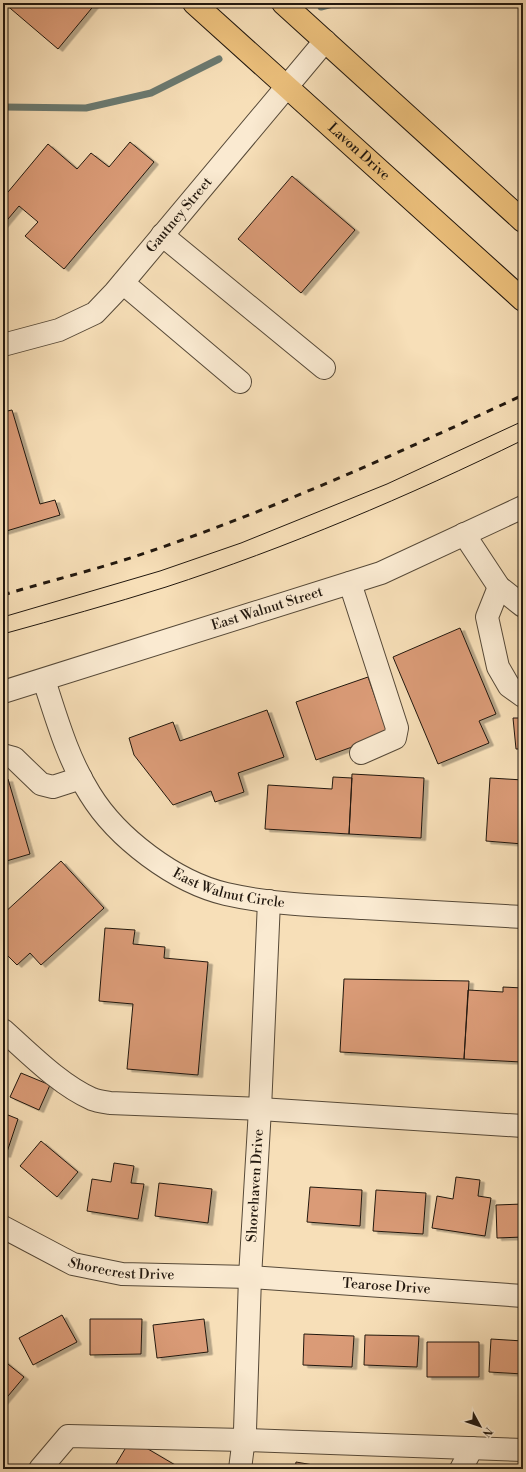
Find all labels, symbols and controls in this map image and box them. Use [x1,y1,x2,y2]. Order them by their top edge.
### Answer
street label: Lavon Drive [324,119,394,184]
street label: Gautney Street [142,173,216,257]
street label: East Walnut Street [209,583,325,635]
street label: East Walnut Circle [169,864,286,912]
street label: Shorehaven Drive [243,1128,268,1243]
street label: Shorecrest Drive [65,1254,175,1284]
street label: Tearose Drive [342,1274,431,1299]
north arrow [460,1406,500,1446]
text: N [479,1424,495,1440]

